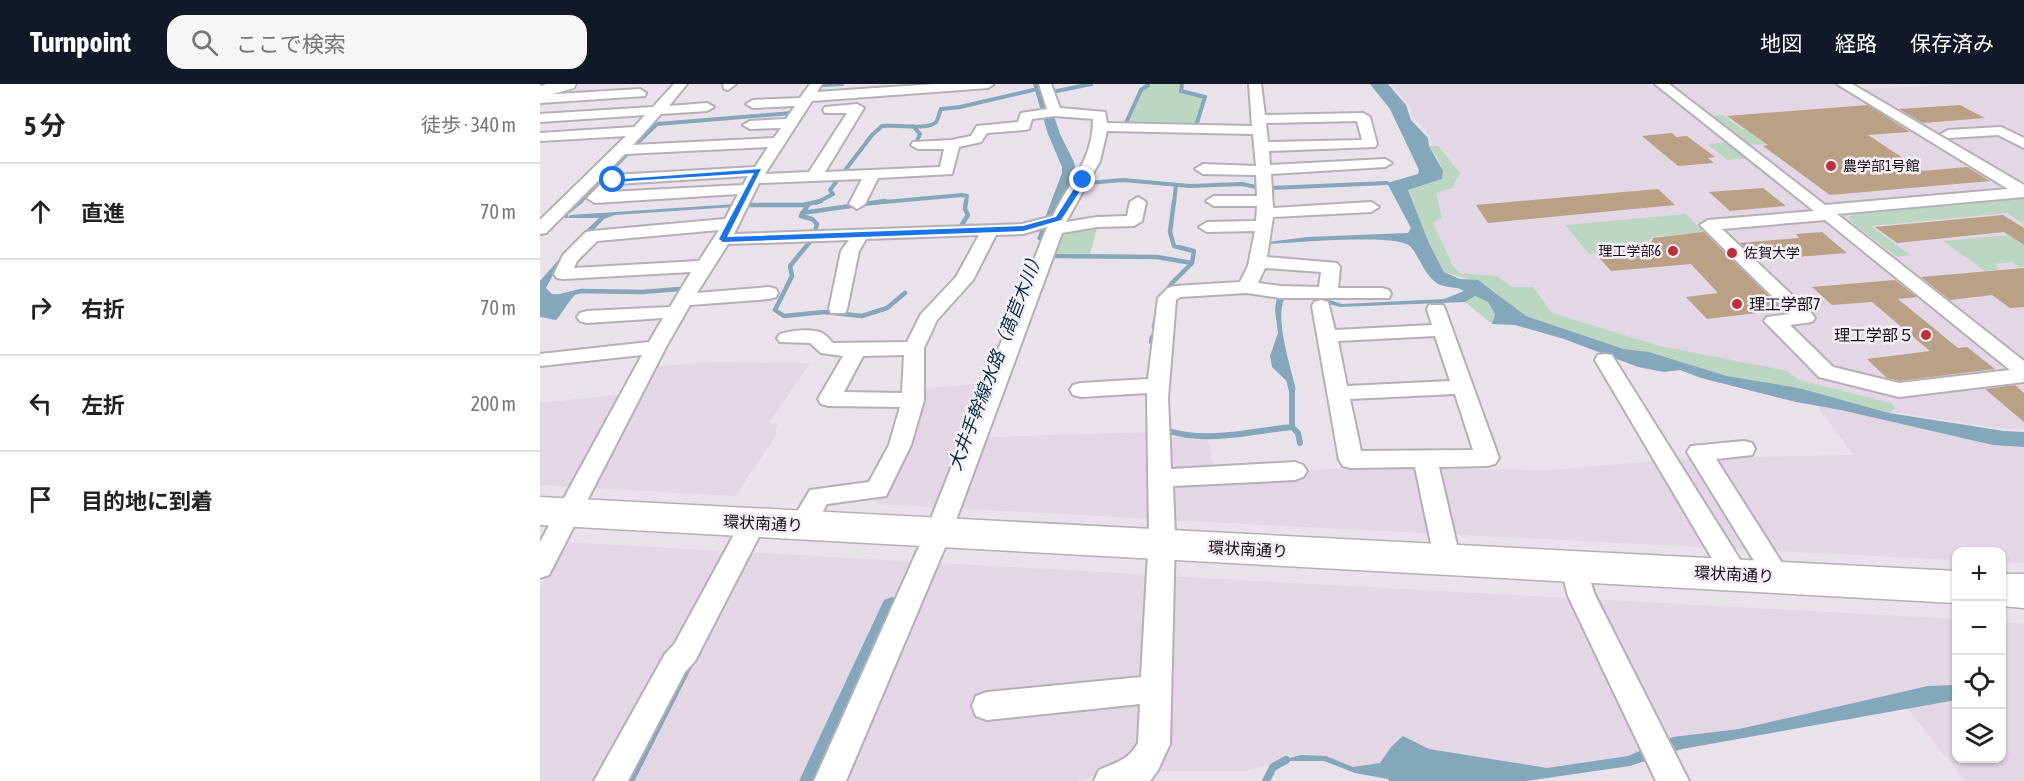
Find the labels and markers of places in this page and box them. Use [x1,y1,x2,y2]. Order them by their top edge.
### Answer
place label: 農学部1号館 [1843,158,1920,174]
marker: 農学部1号館 [1824,159,1838,173]
place label: 理工学部6 [1598,243,1661,259]
marker: 理工学部6 [1666,244,1680,258]
place label: 佐賀大学 [1744,245,1800,261]
marker: 佐賀大学 [1725,246,1739,260]
place label: 理工学部7 [1749,295,1821,313]
marker: 理工学部7 [1730,297,1744,311]
place label: 理工学部５ [1834,326,1914,344]
marker: 理工学部５ [1919,328,1933,342]

